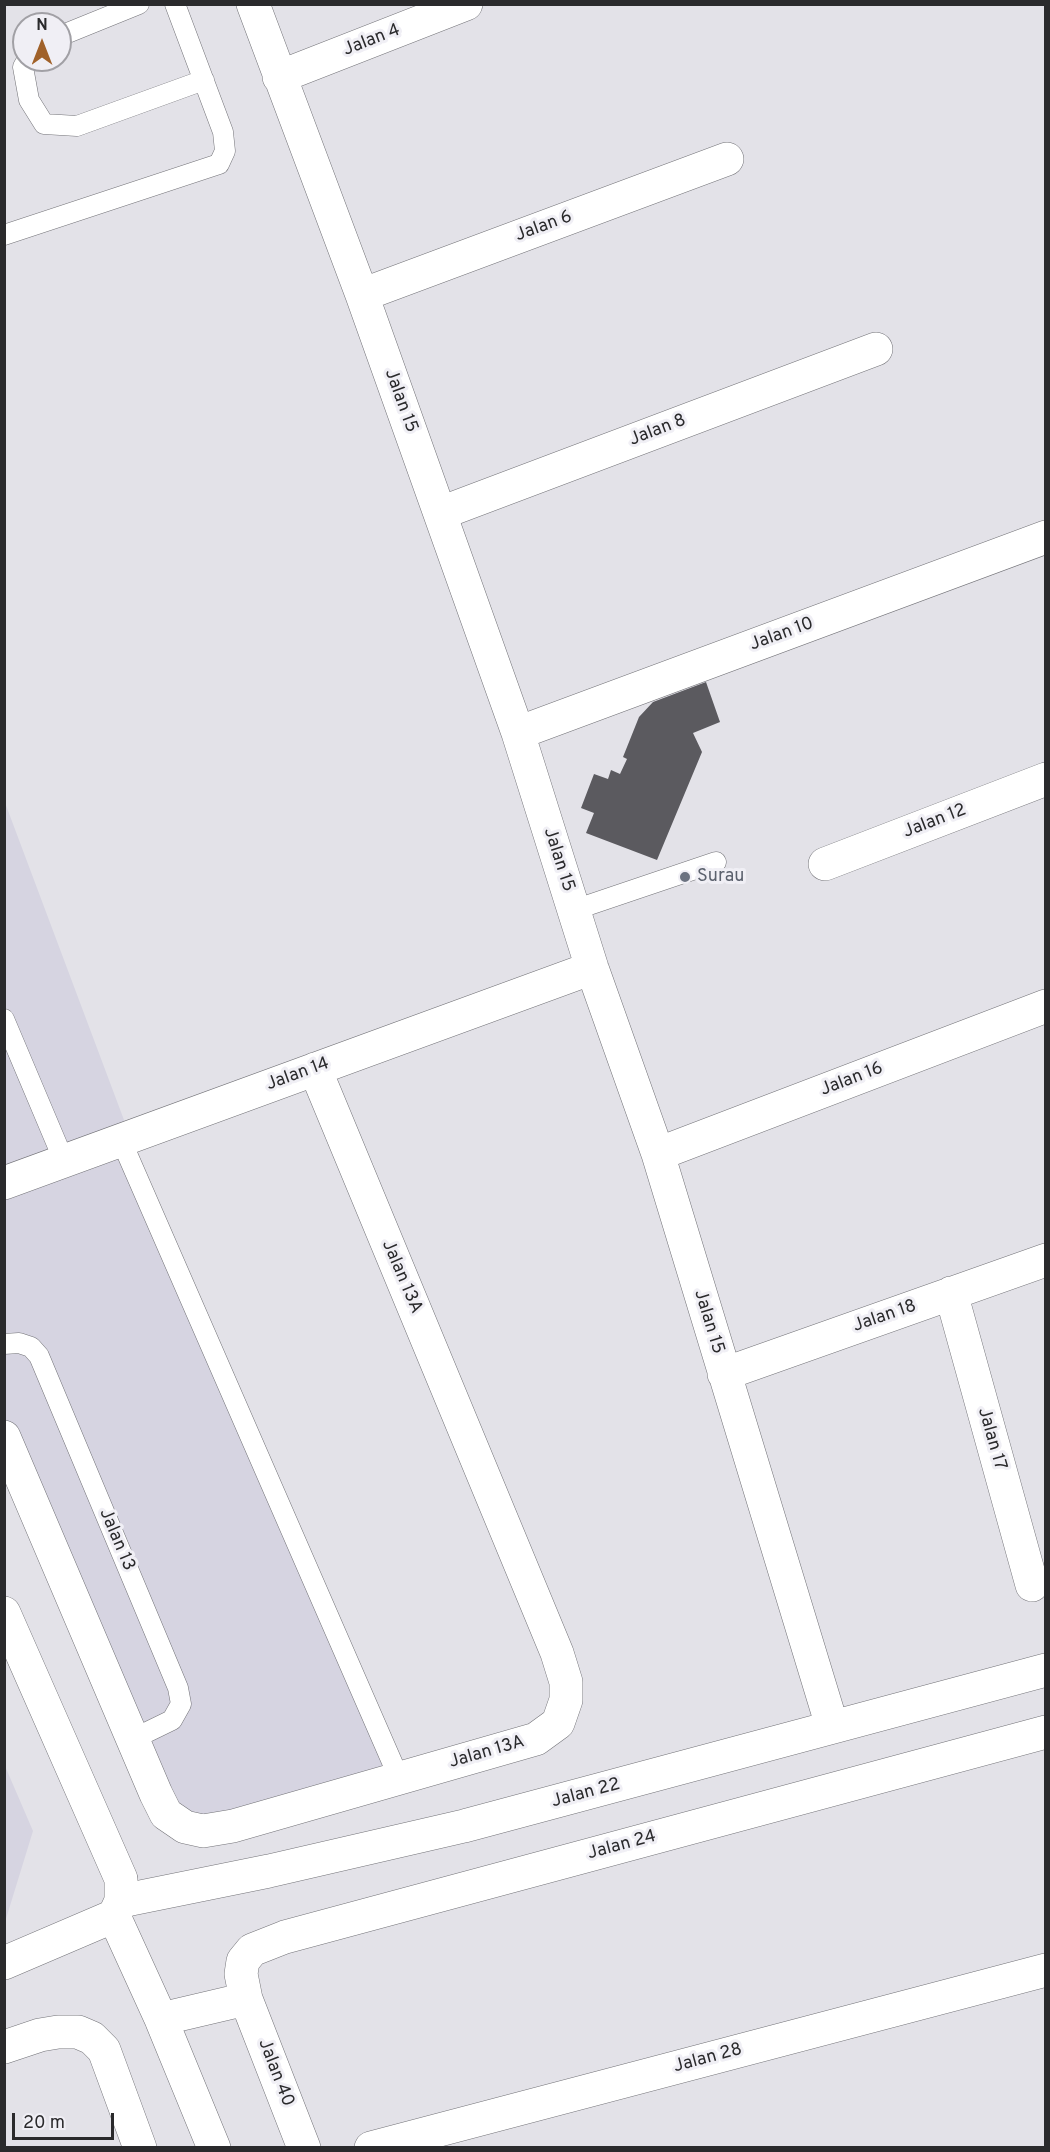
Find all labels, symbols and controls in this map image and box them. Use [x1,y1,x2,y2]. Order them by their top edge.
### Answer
north arrow [12,12,72,72]
text: N [36,16,48,36]
street label: Jalan 4 [340,20,404,62]
street label: Jalan 6 [513,207,575,247]
street label: Jalan 15 [379,366,421,436]
street label: Jalan 8 [627,410,689,452]
street label: Jalan 10 [747,614,817,656]
street label: Jalan 12 [900,800,970,844]
street label: Jalan 15 [538,825,578,895]
place label: Surau [697,866,744,888]
marker: Surau [678,870,692,884]
street label: Jalan 14 [263,1054,333,1096]
street label: Jalan 16 [818,1058,886,1102]
street label: Jalan 13A [376,1237,426,1317]
street label: Jalan 15 [688,1287,728,1357]
street label: Jalan 18 [850,1296,920,1338]
street label: Jalan 17 [972,1405,1010,1473]
street label: Jalan 13 [93,1506,139,1574]
street label: Jalan 13A [447,1732,527,1774]
street label: Jalan 22 [549,1774,623,1814]
street label: Jalan 24 [585,1826,659,1866]
street label: Jalan 40 [252,2036,298,2110]
street label: Jalan 28 [671,2039,745,2079]
scale bar [15,2101,117,2139]
text: 20 m [23,2112,65,2135]

